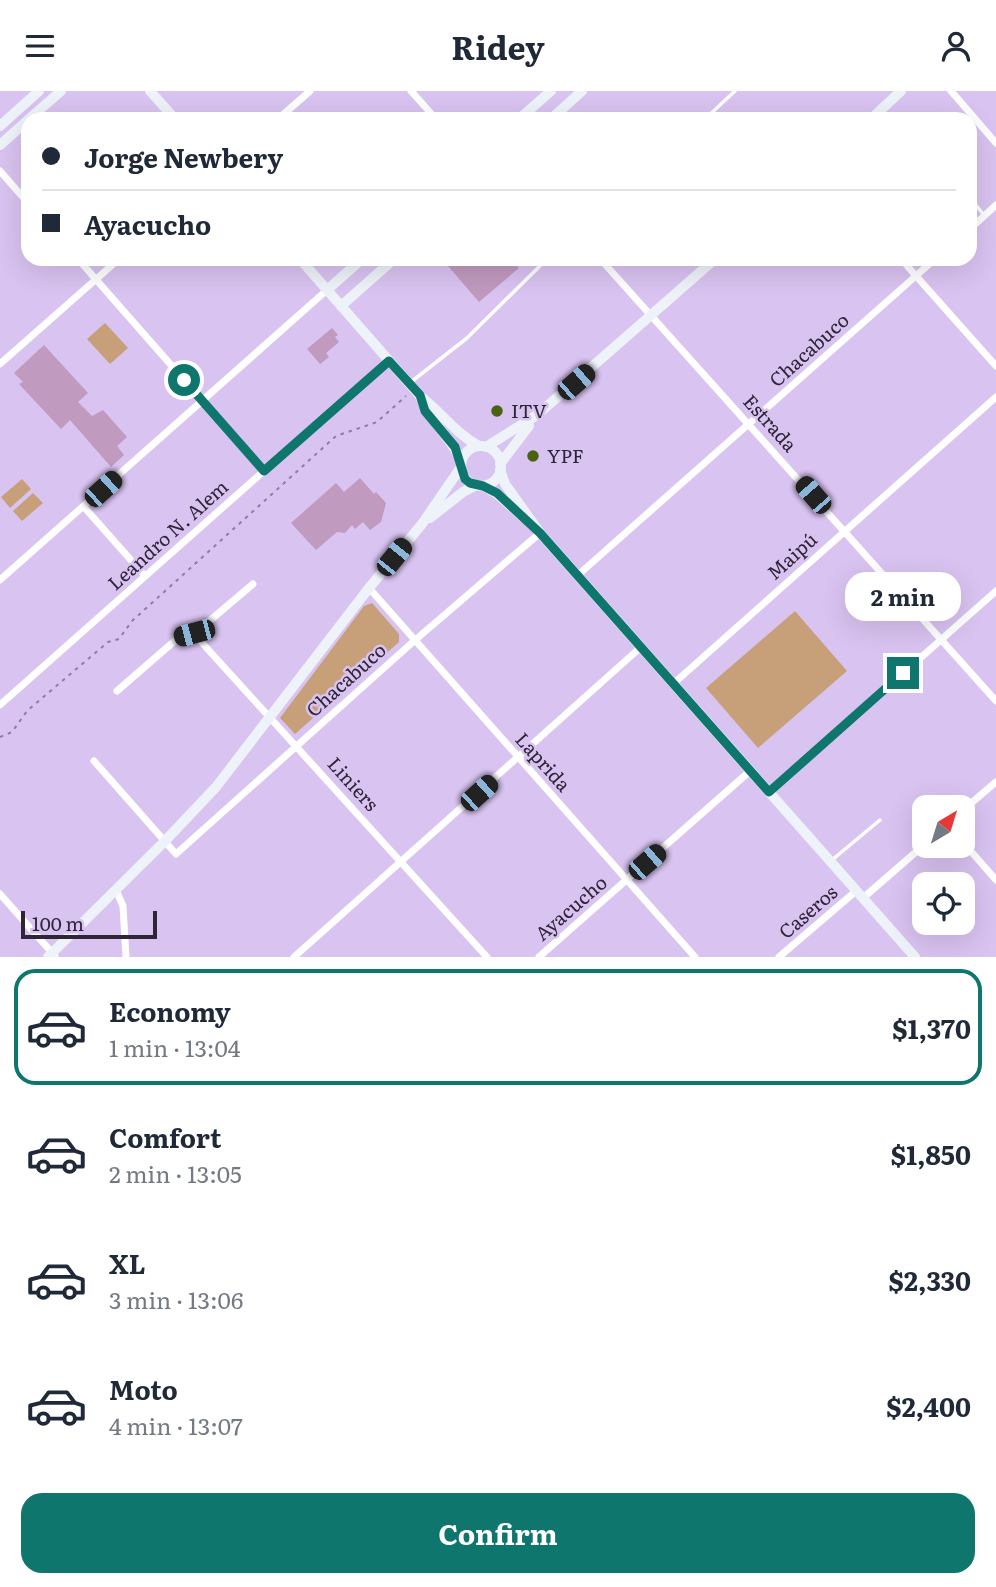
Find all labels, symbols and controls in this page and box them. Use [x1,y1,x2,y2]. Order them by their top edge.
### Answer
text: Ridey [451,22,545,70]
icon: menu [21,27,59,65]
icon: person [937,27,975,65]
text: Jorge Newbery [84,137,283,176]
text: Ayacucho [84,204,211,243]
street label: Chacabuco [762,306,854,393]
car [554,360,599,404]
route start [168,364,200,396]
street label: Estrada [737,387,805,458]
place label: ITV [511,396,547,424]
marker: ITV [489,403,505,419]
place label: YPF [547,441,584,469]
marker: YPF [525,448,541,464]
car [81,467,126,511]
street label: Leandro N. Alem [101,472,234,596]
car [792,472,835,518]
street label: Maipú [760,525,823,585]
car [373,534,416,580]
callout: 2 min [845,571,961,621]
text: 2 min [871,579,935,613]
car [171,617,218,649]
street label: Chacabuco [299,636,391,723]
route end [887,657,919,689]
street label: Laprida [510,726,578,798]
street label: Liniers [322,750,386,817]
car [457,771,502,815]
north arrow [912,795,975,857]
map controls [912,795,975,935]
car [625,840,670,884]
street label: Ayacucho [528,868,613,947]
button: locate [912,872,975,935]
street label: Caseros [772,878,843,945]
scale bar [21,908,158,940]
text: 100 m [32,909,84,937]
text: Economy [109,991,231,1030]
icon: car [25,996,88,1059]
text: $1,370 [892,1008,971,1047]
text: 1 min · 13:04 [109,1030,240,1064]
text: Comfort [109,1117,221,1156]
icon: car [25,1122,88,1185]
text: $1,850 [891,1134,971,1173]
text: 2 min · 13:05 [109,1156,242,1190]
text: XL [109,1243,146,1282]
icon: car [25,1248,88,1311]
text: $2,330 [889,1260,971,1299]
text: 3 min · 13:06 [109,1282,243,1316]
text: Moto [109,1369,178,1408]
icon: car [25,1374,88,1437]
text: $2,400 [886,1386,971,1425]
text: 4 min · 13:07 [109,1408,243,1442]
button: Confirm [21,1493,975,1573]

